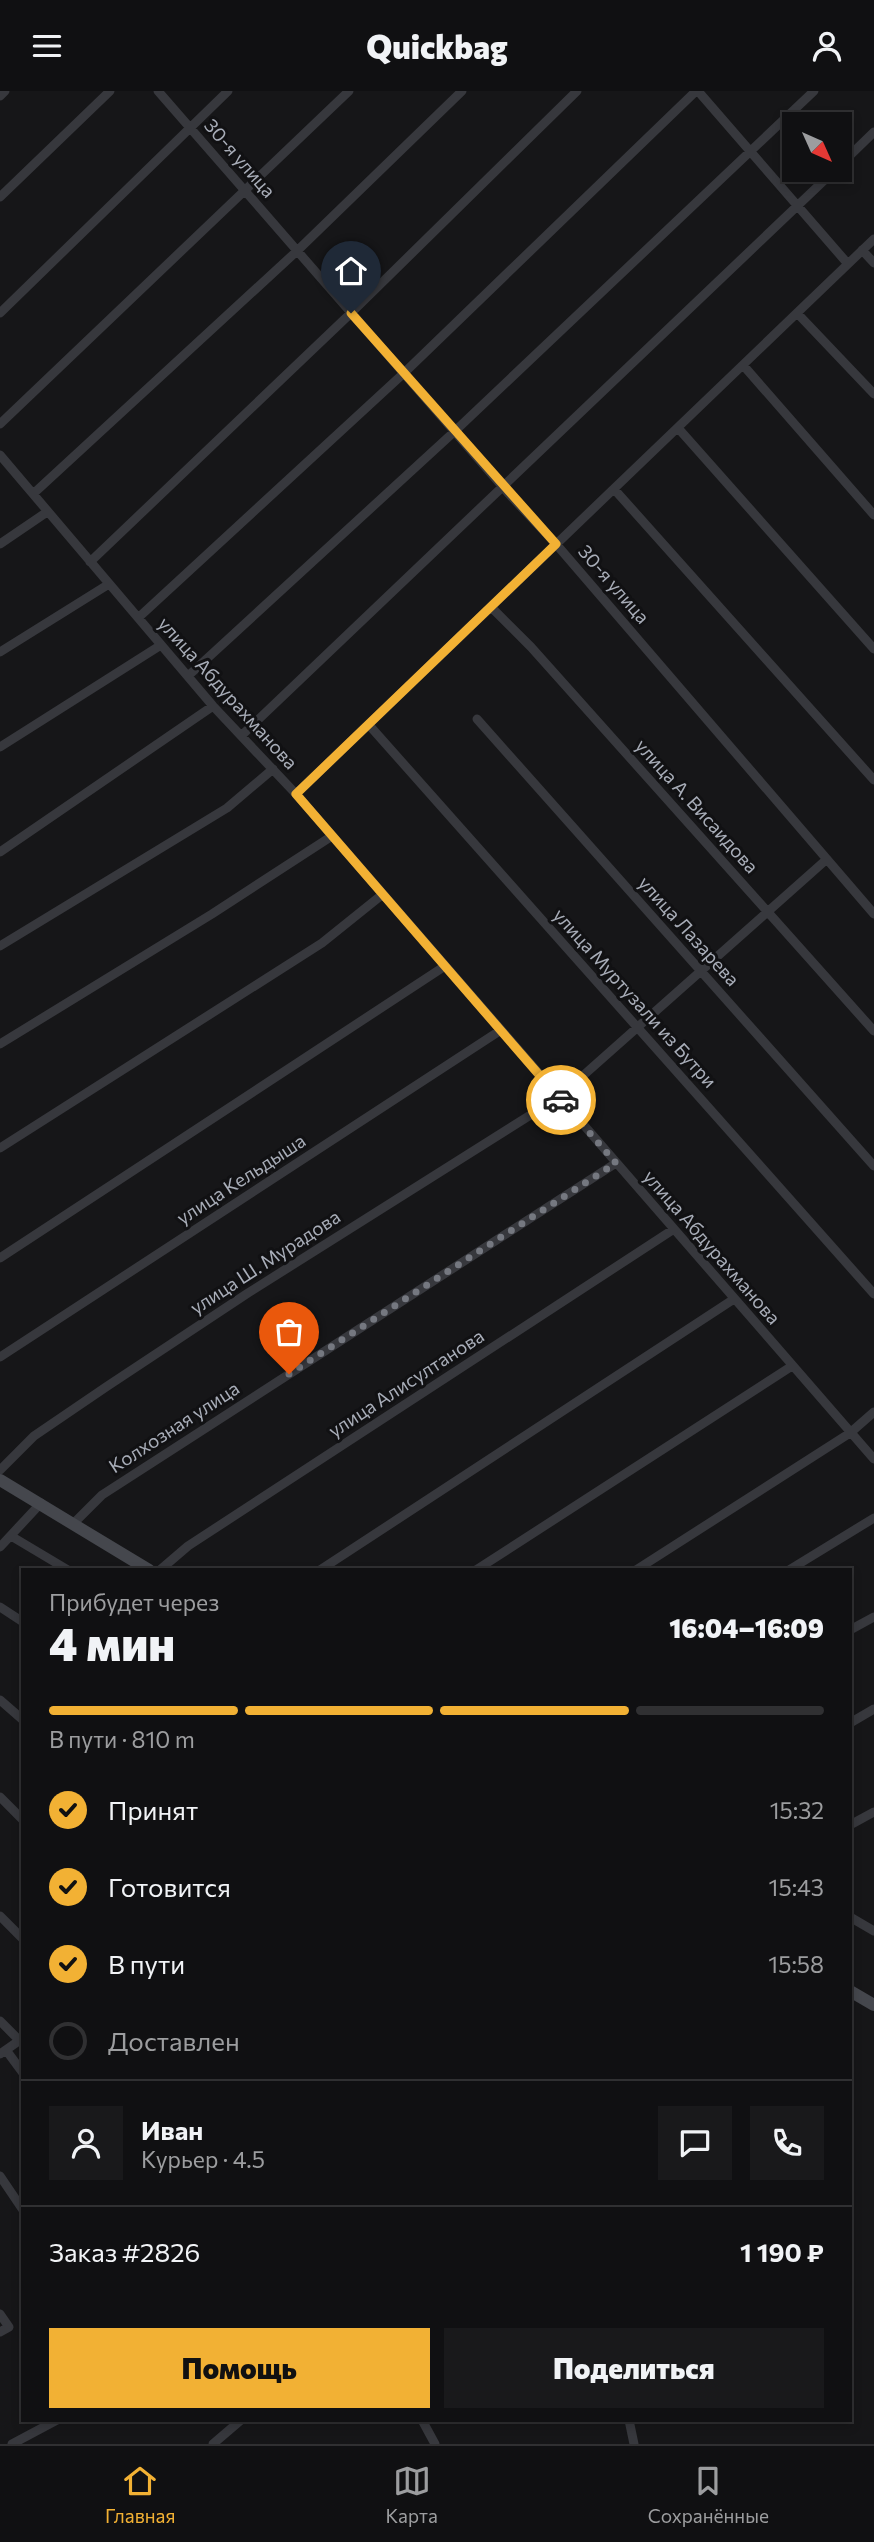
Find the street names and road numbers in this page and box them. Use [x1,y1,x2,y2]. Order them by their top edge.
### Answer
street label: 30-я улица [200,114,281,202]
street label: 30-я улица [574,540,655,628]
street label: улица Абдурахманова [154,612,303,774]
street label: улица А. Висаидова [631,734,764,877]
street label: улица Лазарева [634,871,745,990]
street label: улица Муртузали из Бутри [549,903,722,1092]
street label: улица Кельдыша [172,1128,309,1229]
street label: улица Абдурахманова [639,1165,786,1329]
street label: улица Ш. Мурадова [185,1204,344,1319]
street label: улица Алисултанова [324,1324,488,1442]
street label: Колхозная улица [104,1376,243,1477]

